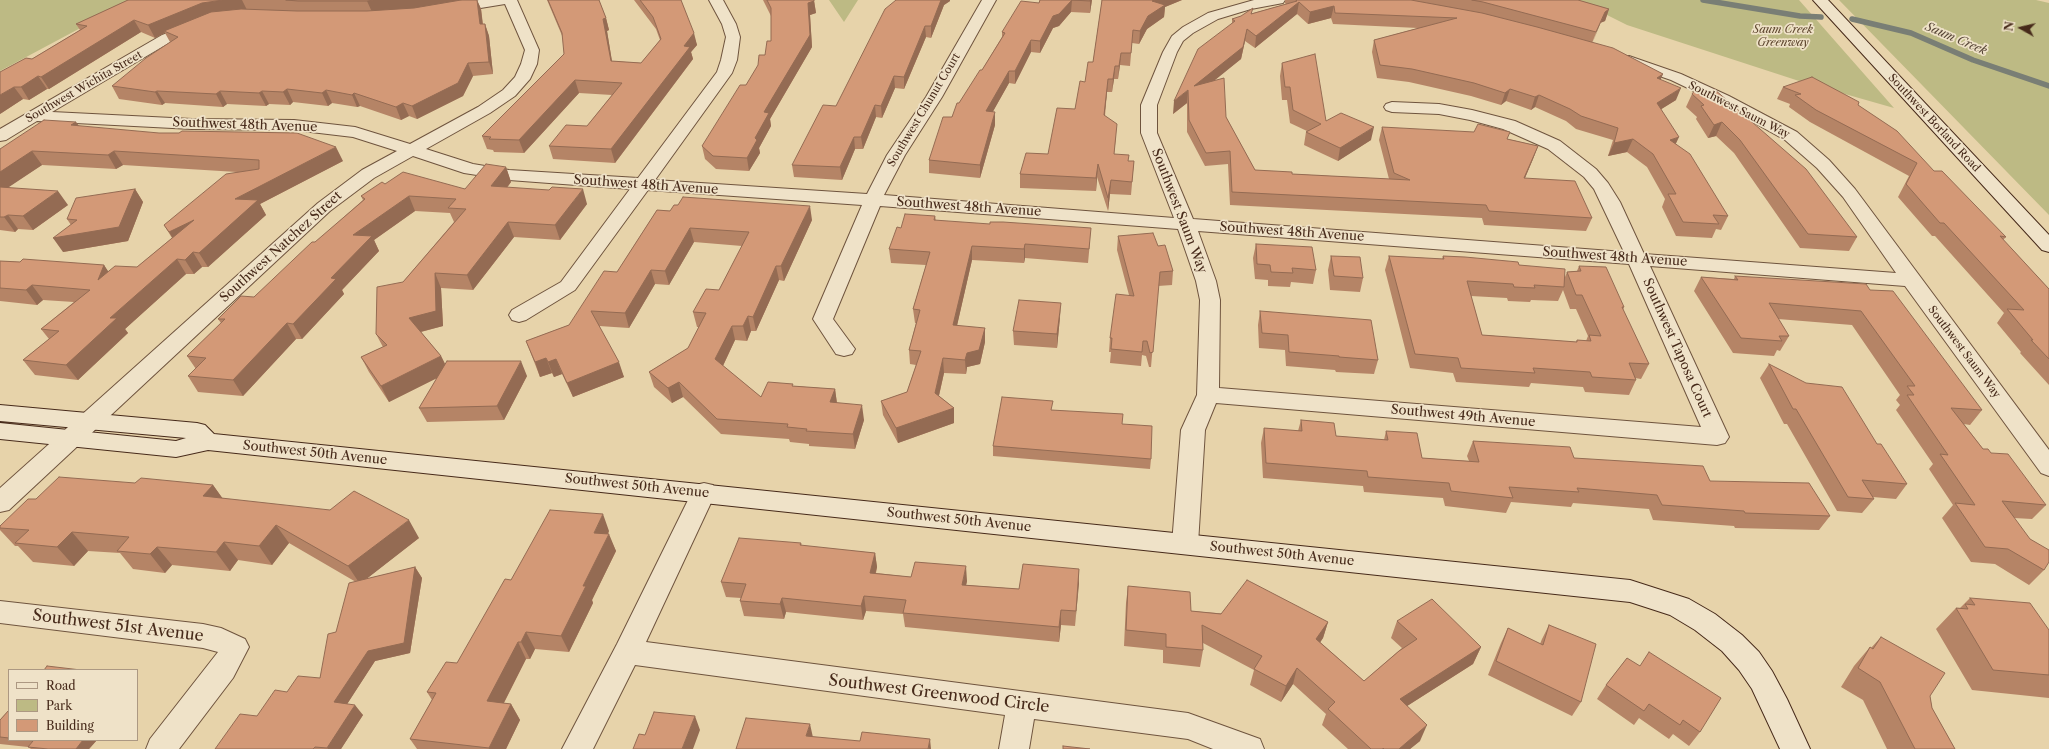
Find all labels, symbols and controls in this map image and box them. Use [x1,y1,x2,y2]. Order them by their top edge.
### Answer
north arrow [2001,8,2041,48]
water label: Saum Creek [1923,20,1989,58]
text: N [2002,21,2017,32]
park label: Saum Creek Greenway [1753,23,1813,49]
street label: Southwest Wichita Street [23,48,145,126]
street label: Southwest Chunut Court [885,51,963,169]
street label: Southwest Borland Road [1885,71,1983,175]
street label: Southwest Saum Way [1686,79,1792,141]
street label: Southwest 48th Avenue [172,115,318,135]
street label: Southwest Saum Way [1148,146,1210,276]
street label: Southwest 48th Avenue [573,172,719,198]
street label: Southwest Natchez Street [217,188,345,306]
street label: Southwest 48th Avenue [896,194,1042,220]
street label: Southwest 48th Avenue [1219,219,1365,245]
street label: Southwest 48th Avenue [1542,244,1688,270]
street label: Southwest Taposa Court [1639,276,1715,420]
street label: Southwest Saum Way [1925,303,2003,401]
street label: Southwest 49th Avenue [1390,402,1536,430]
street label: Southwest 50th Avenue [242,438,388,468]
street label: Southwest 50th Avenue [564,471,710,501]
street label: Southwest 50th Avenue [886,505,1032,535]
street label: Southwest 50th Avenue [1209,539,1355,569]
street label: Southwest 51st Avenue [31,606,205,646]
legend [8,669,138,741]
street label: Southwest Greenwood Circle [828,671,1050,717]
text: Road [46,678,76,693]
text: Park [46,698,72,713]
text: Building [46,718,94,733]

